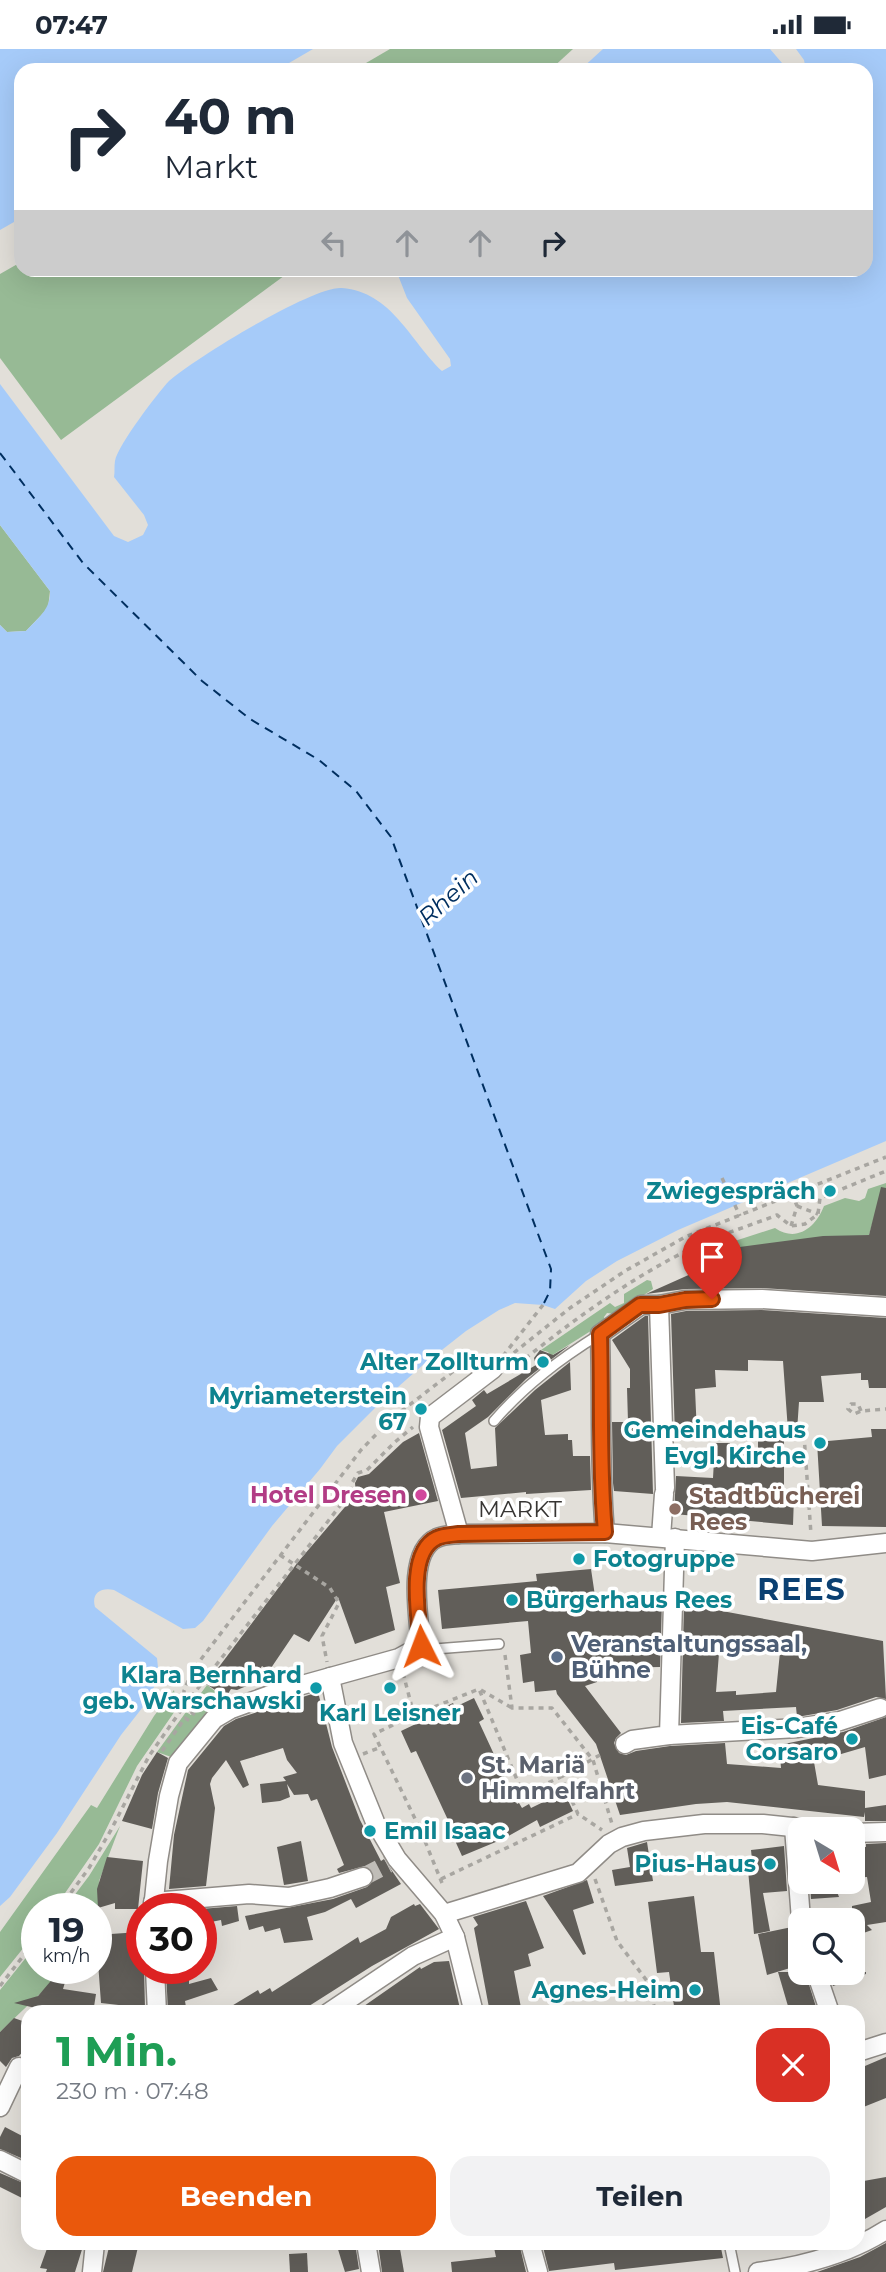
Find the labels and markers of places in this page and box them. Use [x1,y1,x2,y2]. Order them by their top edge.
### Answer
place label: Zwiegespräch [646,1177,816,1205]
marker: Zwiegespräch [822,1183,838,1199]
pin [682,1227,742,1299]
place label: Alter Zollturm [359,1348,529,1376]
marker: Alter Zollturm [535,1354,551,1370]
place label: Myriameterstein 67 [208,1382,407,1436]
marker: Myriameterstein 67 [413,1401,429,1417]
place label: Gemeindehaus Evgl. Kirche [624,1416,806,1470]
marker: Gemeindehaus Evgl. Kirche [812,1435,828,1451]
place label: Hotel Dresen [250,1481,407,1509]
place label: Stadtbücherei Rees [689,1482,860,1536]
marker: Hotel Dresen [413,1487,429,1503]
marker: Stadtbücherei Rees [667,1501,683,1517]
place label: Fotogruppe [593,1545,735,1573]
marker: Fotogruppe [571,1551,587,1567]
place label: Bürgerhaus Rees [526,1586,732,1614]
marker: Bürgerhaus Rees [504,1592,520,1608]
place label: Veranstaltungssaal, Bühne [570,1630,807,1684]
marker: Veranstaltungssaal, Bühne [549,1649,565,1665]
place label: Klara Bernhard geb. Warschawski [82,1661,302,1715]
marker: Klara Bernhard geb. Warschawski [308,1680,324,1696]
marker: Karl Leisner [382,1680,398,1696]
place label: Karl Leisner [319,1699,461,1727]
place label: Eis-Café Corsaro [740,1712,838,1766]
marker: Eis-Café Corsaro [844,1731,860,1747]
place label: St. Mariä Himmelfahrt [481,1751,635,1805]
marker: St. Mariä Himmelfahrt [459,1770,475,1786]
place label: Emil Isaac [384,1817,506,1845]
marker: Emil Isaac [362,1823,378,1839]
place label: Pius-Haus [635,1850,756,1878]
marker: Pius-Haus [762,1856,778,1872]
place label: Agnes-Heim [531,1976,681,2004]
marker: Agnes-Heim [687,1982,703,1998]

